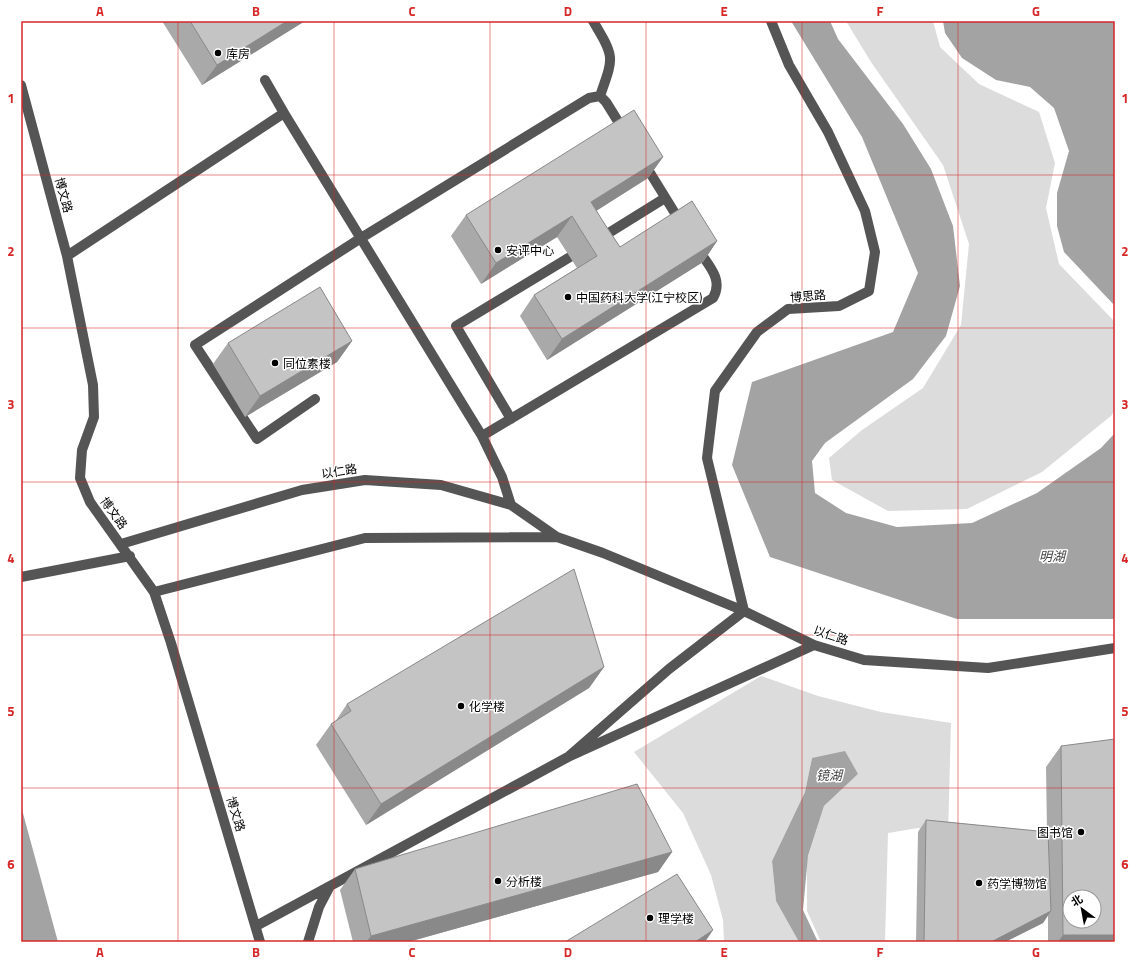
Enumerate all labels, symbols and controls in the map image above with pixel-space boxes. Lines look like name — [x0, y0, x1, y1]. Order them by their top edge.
text: A — [96, 1, 104, 21]
text: B — [252, 1, 260, 21]
text: C — [408, 1, 416, 21]
text: D — [564, 1, 572, 21]
text: E — [720, 1, 728, 21]
text: F — [877, 1, 884, 21]
text: G — [1032, 1, 1040, 21]
place label: 库房 — [226, 44, 250, 63]
marker: 库房 — [213, 48, 223, 58]
text: 1 — [7, 88, 15, 108]
text: 1 — [1121, 88, 1129, 108]
street label: 博文路 — [50, 175, 78, 215]
text: 2 — [7, 241, 15, 261]
place label: 安评中心 — [506, 241, 554, 260]
text: 2 — [1121, 241, 1129, 261]
marker: 安评中心 — [493, 245, 503, 255]
street label: 博思路 — [789, 285, 827, 307]
place label: 中国药科大学(江宁校区) — [576, 288, 702, 307]
marker: 中国药科大学(江宁校区) — [563, 292, 573, 302]
place label: 同位素楼 — [283, 354, 331, 373]
marker: 同位素楼 — [270, 358, 280, 368]
text: 3 — [7, 394, 15, 414]
text: 3 — [1121, 394, 1129, 414]
street label: 以仁路 — [320, 459, 358, 483]
street label: 博文路 — [96, 493, 132, 533]
water label: 明湖 — [1039, 546, 1067, 566]
text: 4 — [7, 548, 15, 568]
text: 4 — [1121, 548, 1129, 568]
street label: 以仁路 — [811, 620, 851, 650]
place label: 化学楼 — [469, 697, 505, 716]
text: 5 — [7, 701, 15, 721]
marker: 化学楼 — [456, 701, 466, 711]
text: 5 — [1121, 701, 1129, 721]
water label: 镜湖 — [816, 765, 844, 785]
street label: 博文路 — [222, 794, 250, 834]
place label: 图书馆 — [1037, 823, 1073, 842]
marker: 图书馆 — [1076, 827, 1086, 837]
text: 6 — [7, 854, 15, 874]
text: 6 — [1121, 854, 1129, 874]
place label: 分析楼 — [506, 872, 542, 891]
place label: 药学博物馆 — [987, 874, 1047, 893]
marker: 分析楼 — [493, 876, 503, 886]
marker: 药学博物馆 — [974, 878, 984, 888]
north arrow — [1062, 889, 1102, 929]
text: 北 — [1068, 891, 1086, 910]
place label: 理学楼 — [658, 909, 694, 928]
marker: 理学楼 — [645, 913, 655, 923]
text: A — [96, 942, 104, 962]
text: B — [252, 942, 260, 962]
text: C — [408, 942, 416, 962]
text: D — [564, 942, 572, 962]
text: E — [720, 942, 728, 962]
text: F — [877, 942, 884, 962]
text: G — [1032, 942, 1040, 962]

